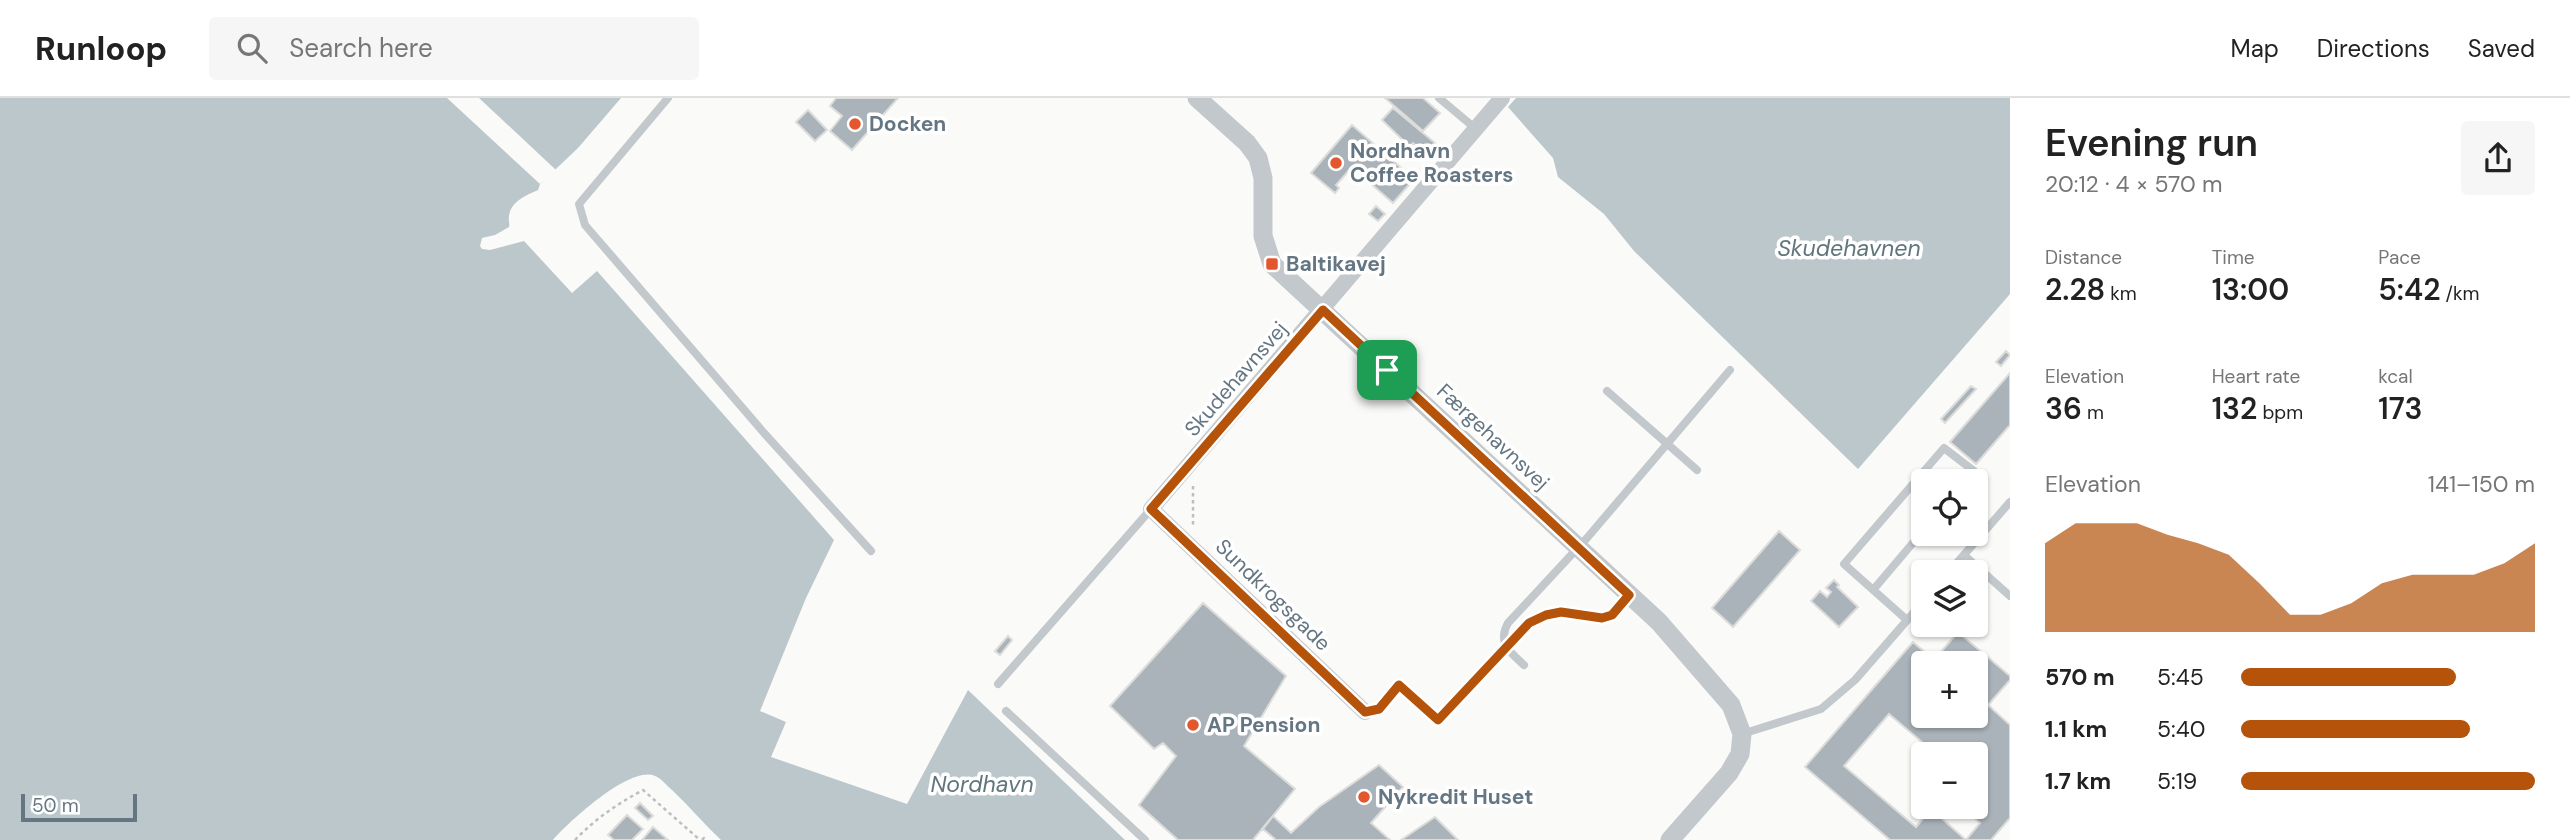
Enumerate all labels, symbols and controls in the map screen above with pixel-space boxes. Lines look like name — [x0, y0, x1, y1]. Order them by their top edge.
search box — [209, 17, 699, 80]
text: Runloop — [35, 27, 167, 70]
icon: search — [233, 29, 271, 67]
text: Search here — [289, 31, 433, 65]
text: Map — [2231, 33, 2279, 64]
text: Directions — [2317, 33, 2430, 64]
text: Saved — [2468, 33, 2535, 64]
place label: Docken — [869, 110, 946, 138]
marker: Docken — [847, 116, 863, 132]
text: Evening run — [2045, 118, 2258, 168]
button: share — [2461, 121, 2535, 195]
place label: Nordhavn Coffee Roasters — [1350, 137, 1514, 189]
marker: Nordhavn Coffee Roasters — [1328, 155, 1344, 171]
text: 20:12 · 4 × 570 m — [2045, 169, 2222, 199]
water label: Skudehavnen — [1777, 233, 1921, 263]
text: Distance — [2045, 245, 2122, 270]
text: Time — [2212, 245, 2255, 270]
text: Pace — [2378, 245, 2421, 270]
place label: Baltikavej — [1286, 250, 1386, 278]
marker: Baltikavej — [1264, 256, 1280, 272]
text: 2.28 — [2045, 270, 2105, 309]
text: 13:00 — [2212, 270, 2289, 309]
text: 5:42 — [2378, 270, 2441, 309]
text: km — [2105, 281, 2137, 306]
text: /km — [2441, 281, 2480, 306]
street label: Skudehavnsvej — [1178, 316, 1294, 442]
pin — [1357, 340, 1417, 400]
icon: arrive — [1368, 351, 1406, 389]
text: Elevation — [2045, 364, 2124, 389]
text: Heart rate — [2212, 364, 2300, 389]
text: kcal — [2378, 364, 2413, 389]
street label: Færgehavnsvej — [1431, 378, 1555, 496]
text: 36 — [2045, 389, 2082, 428]
text: 132 — [2212, 389, 2257, 428]
text: 173 — [2378, 389, 2422, 428]
text: m — [2082, 400, 2104, 425]
text: bpm — [2257, 400, 2303, 425]
map controls — [1911, 469, 1988, 819]
button: locate — [1911, 469, 1988, 546]
text: Elevation — [2045, 469, 2141, 499]
text: 141–150 m — [2428, 469, 2535, 499]
street label: Sundkrogsgade — [1209, 533, 1337, 657]
button: layers — [1911, 560, 1988, 637]
button: + — [1911, 651, 1988, 728]
text: 570 m — [2045, 662, 2115, 692]
text: 5:45 — [2157, 662, 2204, 692]
place label: AP Pension — [1207, 711, 1320, 739]
text: 1.1 km — [2045, 714, 2107, 744]
text: 5:40 — [2157, 714, 2205, 744]
marker: AP Pension — [1185, 717, 1201, 733]
button: − — [1911, 742, 1988, 819]
text: 1.7 km — [2045, 766, 2111, 796]
text: 5:19 — [2157, 766, 2197, 796]
water label: Nordhavn — [930, 769, 1034, 799]
place label: Nykredit Huset — [1378, 783, 1533, 811]
marker: Nykredit Huset — [1356, 789, 1372, 805]
scale bar — [21, 791, 136, 823]
text: 50 m — [32, 793, 79, 818]

